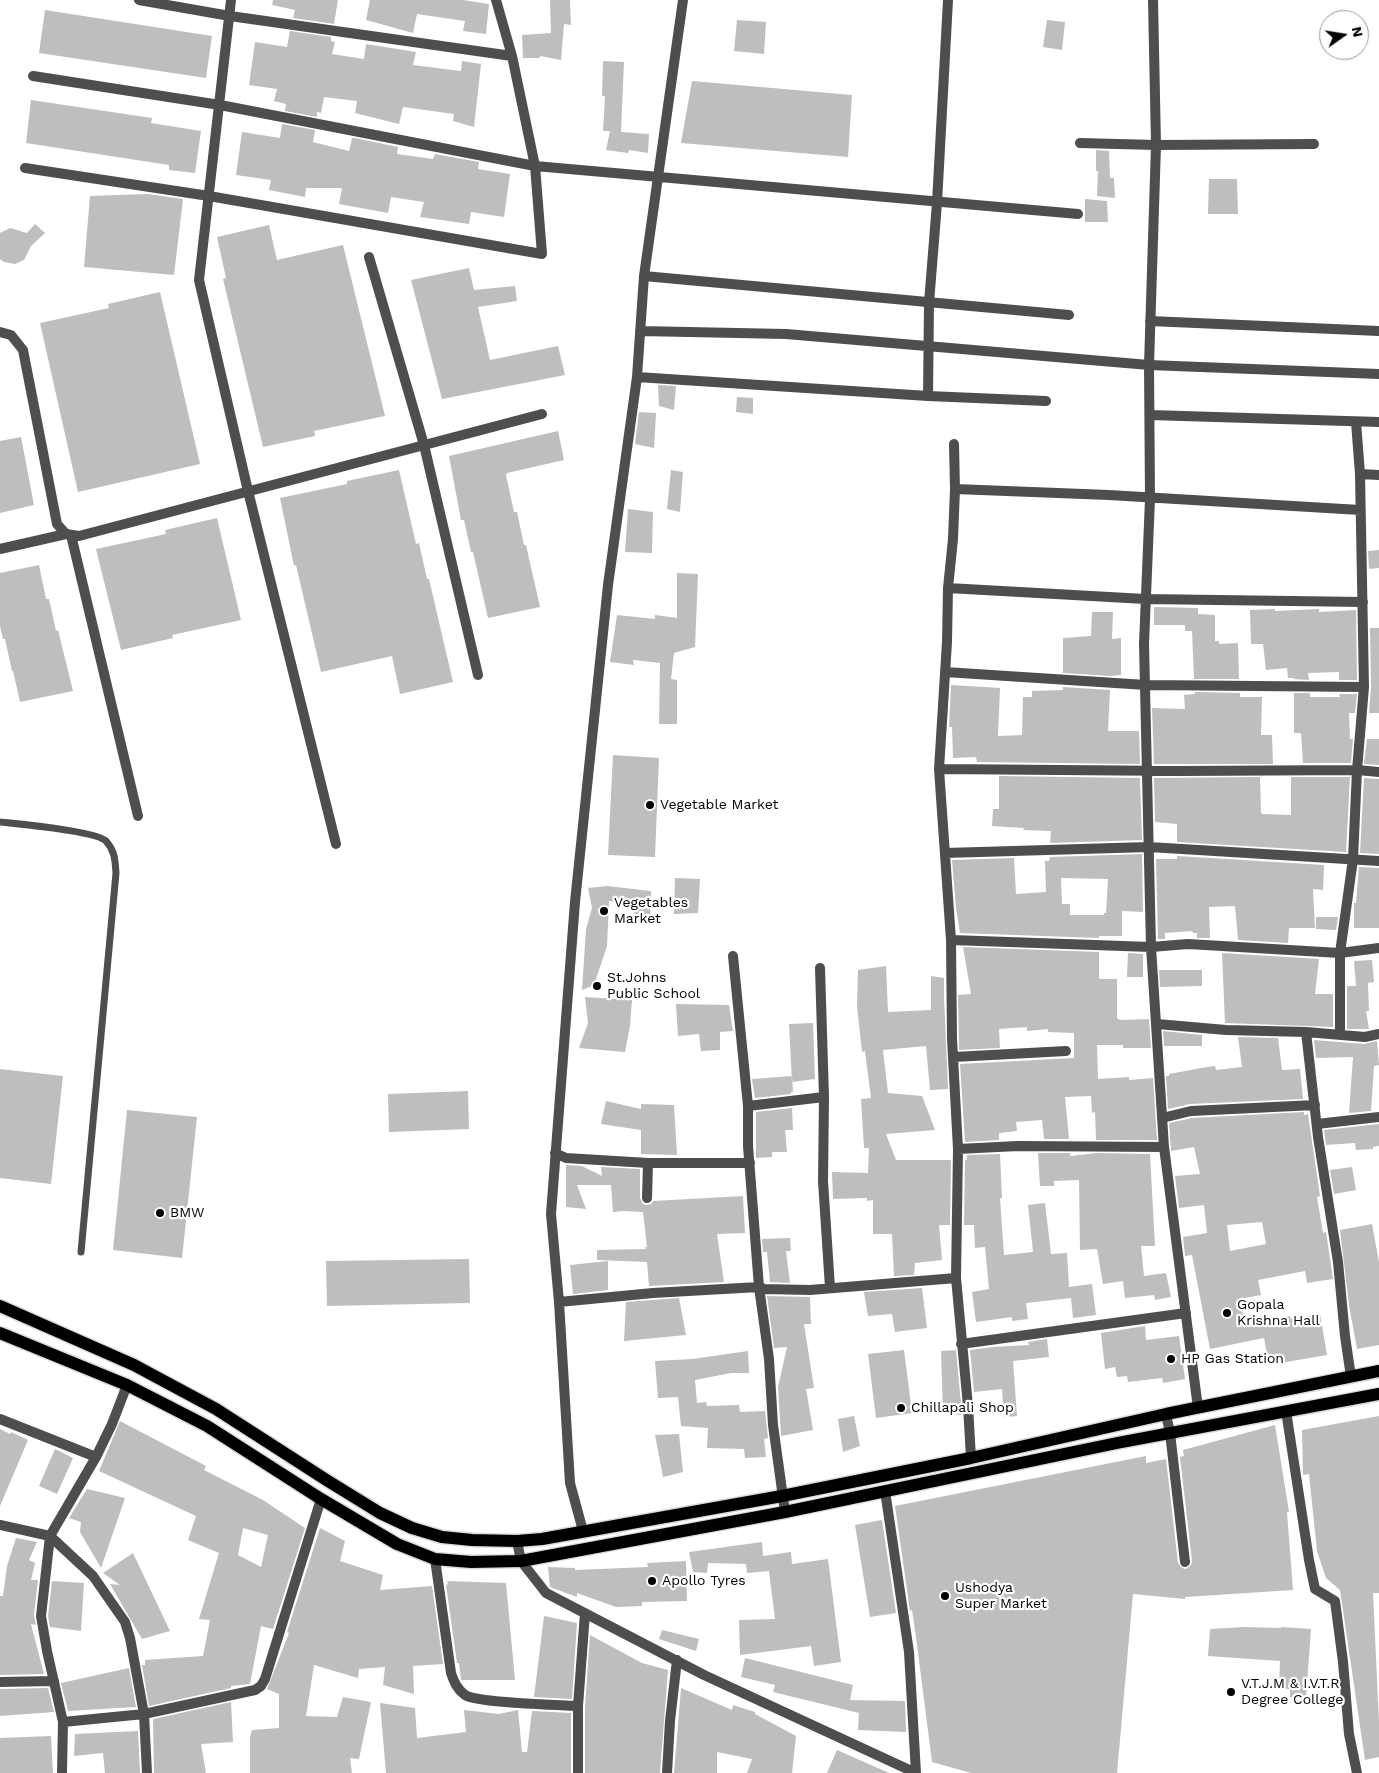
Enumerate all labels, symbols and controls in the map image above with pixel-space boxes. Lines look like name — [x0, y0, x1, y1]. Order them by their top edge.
north arrow — [1319, 10, 1369, 60]
text: N — [1349, 25, 1367, 39]
place label: Vegetable Market — [660, 797, 778, 813]
marker: Vegetable Market — [644, 799, 656, 811]
place label: Vegetables Market — [614, 895, 688, 928]
marker: Vegetables Market — [598, 905, 610, 917]
place label: St.Johns Public School — [607, 970, 700, 1002]
marker: St.Johns Public School — [591, 980, 603, 992]
place label: BMW — [170, 1205, 205, 1221]
marker: BMW — [154, 1207, 166, 1219]
place label: Gopala Krishna Hall — [1237, 1297, 1320, 1330]
marker: Gopala Krishna Hall — [1221, 1307, 1233, 1319]
place label: HP Gas Station — [1181, 1351, 1284, 1367]
marker: HP Gas Station — [1165, 1353, 1177, 1365]
place label: Chillapali Shop — [911, 1400, 1014, 1416]
marker: Chillapali Shop — [895, 1402, 907, 1414]
place label: Apollo Tyres — [662, 1573, 746, 1589]
marker: Apollo Tyres — [646, 1575, 658, 1587]
place label: Ushodya Super Market — [955, 1580, 1047, 1612]
marker: Ushodya Super Market — [939, 1590, 951, 1602]
place label: V.T.J.M & I.V.T.R Degree College — [1241, 1676, 1343, 1708]
marker: V.T.J.M & I.V.T.R Degree College — [1225, 1686, 1237, 1698]

